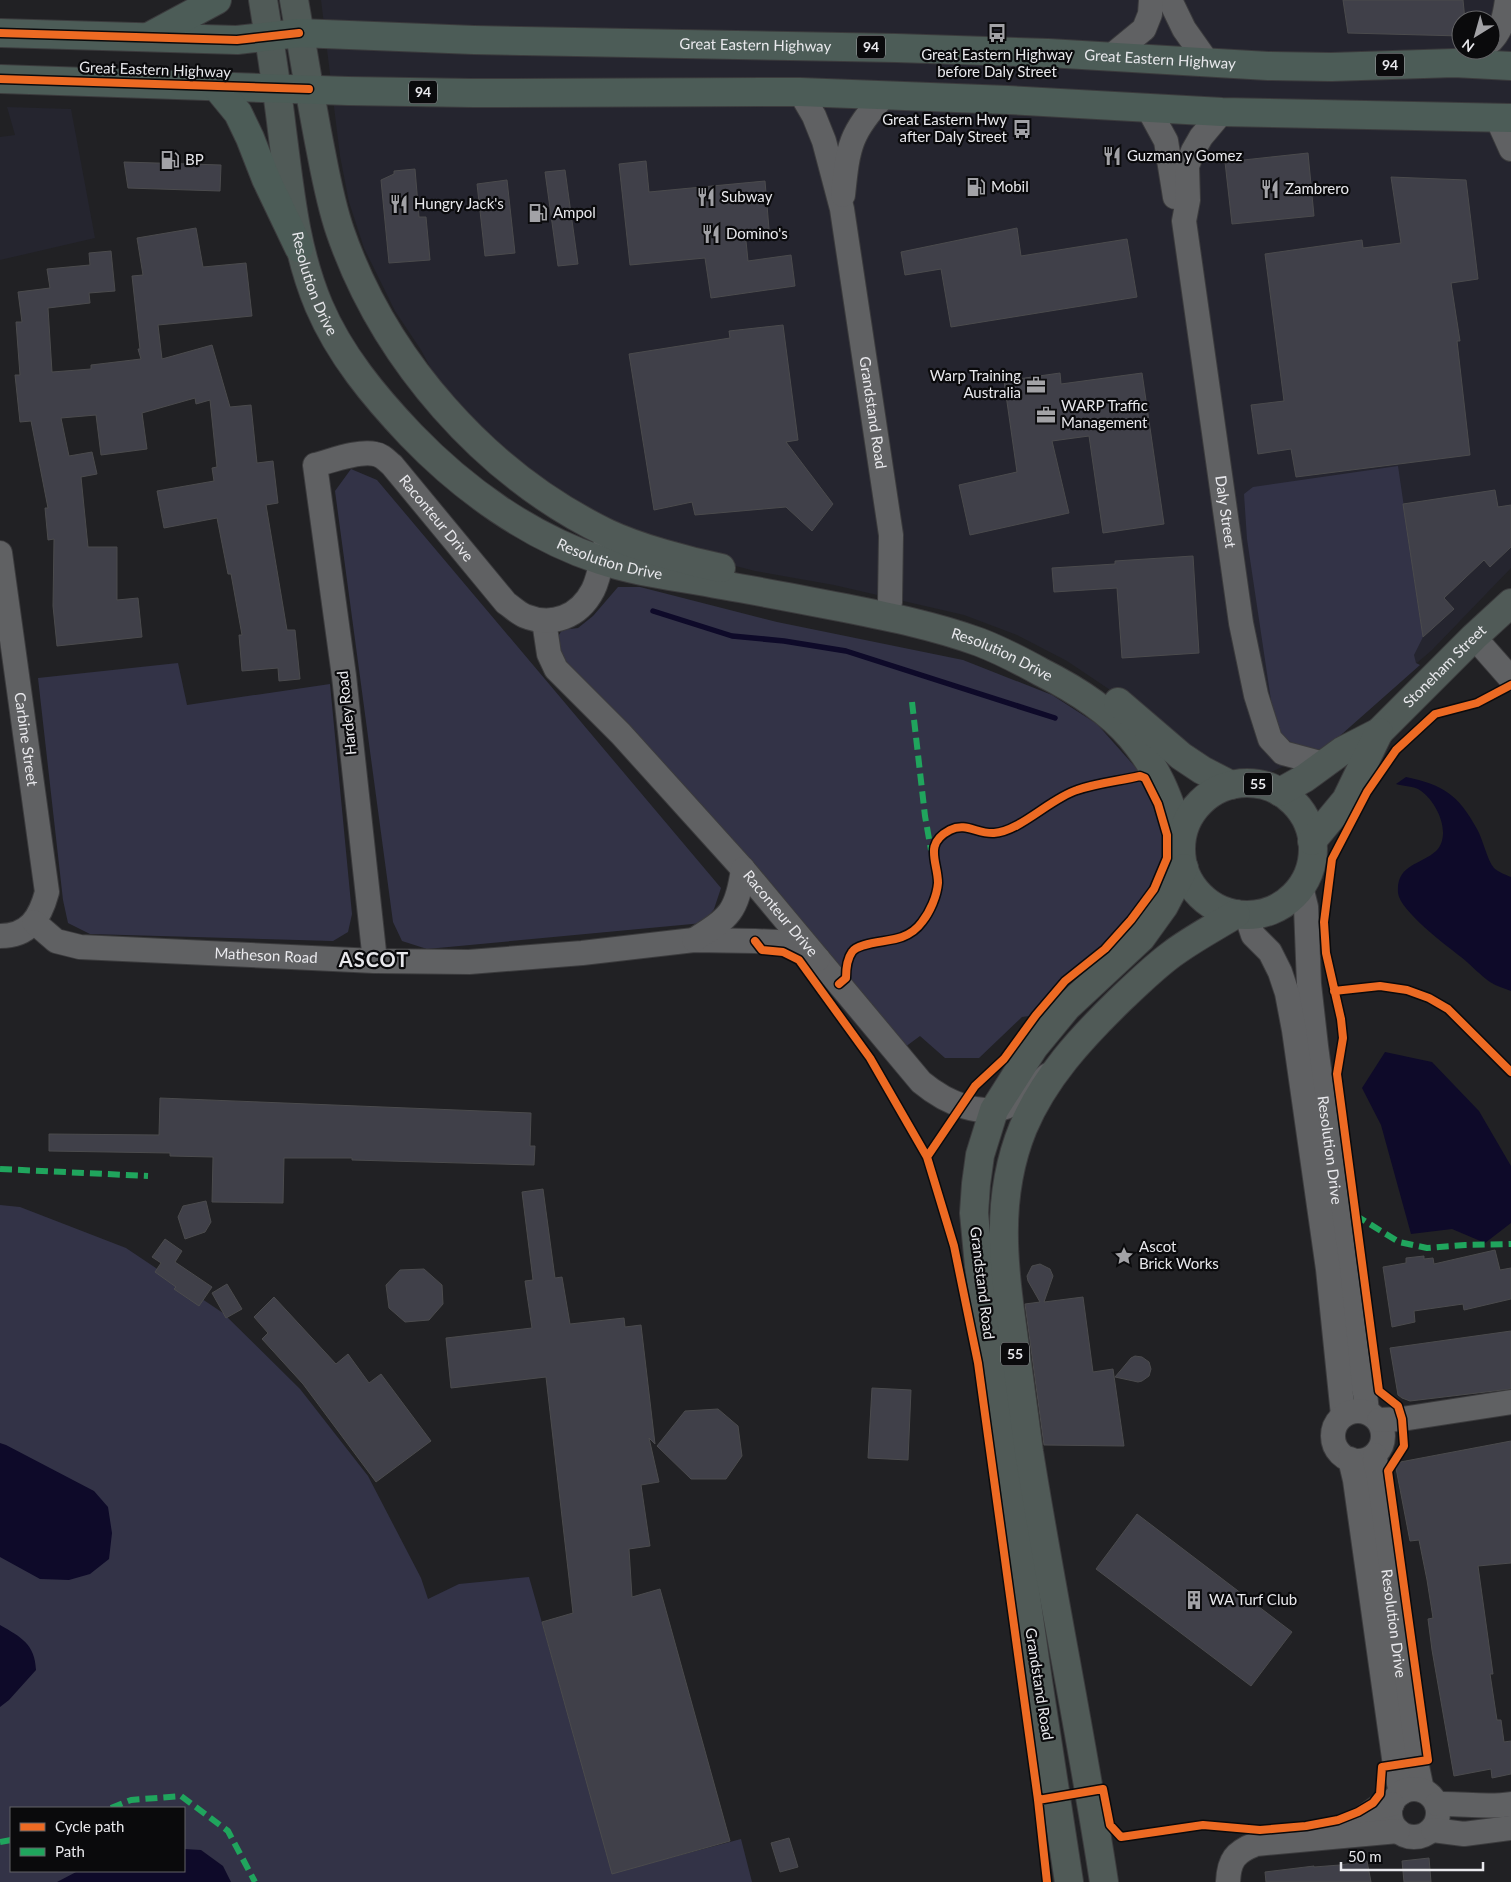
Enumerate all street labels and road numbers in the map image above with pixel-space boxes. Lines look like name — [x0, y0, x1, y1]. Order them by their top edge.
street label: Great Eastern Highway — [679, 34, 832, 55]
road number: 94 — [857, 36, 885, 58]
street label: Great Eastern Highway — [1084, 45, 1237, 72]
road number: 94 — [1376, 54, 1404, 76]
street label: Great Eastern Highway — [79, 57, 231, 81]
road number: 94 — [409, 80, 437, 104]
street label: Resolution Drive — [289, 230, 342, 339]
street label: Grandstand Road — [856, 355, 891, 470]
street label: Raconteur Drive — [396, 471, 478, 565]
street label: Daly Street — [1212, 474, 1240, 550]
street label: Resolution Drive — [554, 534, 664, 583]
street label: Stoneham Street — [1399, 620, 1490, 711]
street label: Resolution Drive — [949, 623, 1056, 684]
street label: Hardey Road — [333, 670, 359, 756]
street label: Carbine Street — [11, 691, 42, 788]
road number: 55 — [1244, 772, 1272, 796]
street label: Raconteur Drive — [740, 866, 822, 960]
street label: Matheson Road — [214, 943, 318, 966]
street label: Resolution Drive — [1315, 1094, 1347, 1205]
street label: Grandstand Road — [967, 1225, 999, 1340]
road number: 55 — [1001, 1342, 1029, 1366]
street label: Resolution Drive — [1378, 1568, 1411, 1679]
street label: Grandstand Road — [1022, 1626, 1058, 1741]

